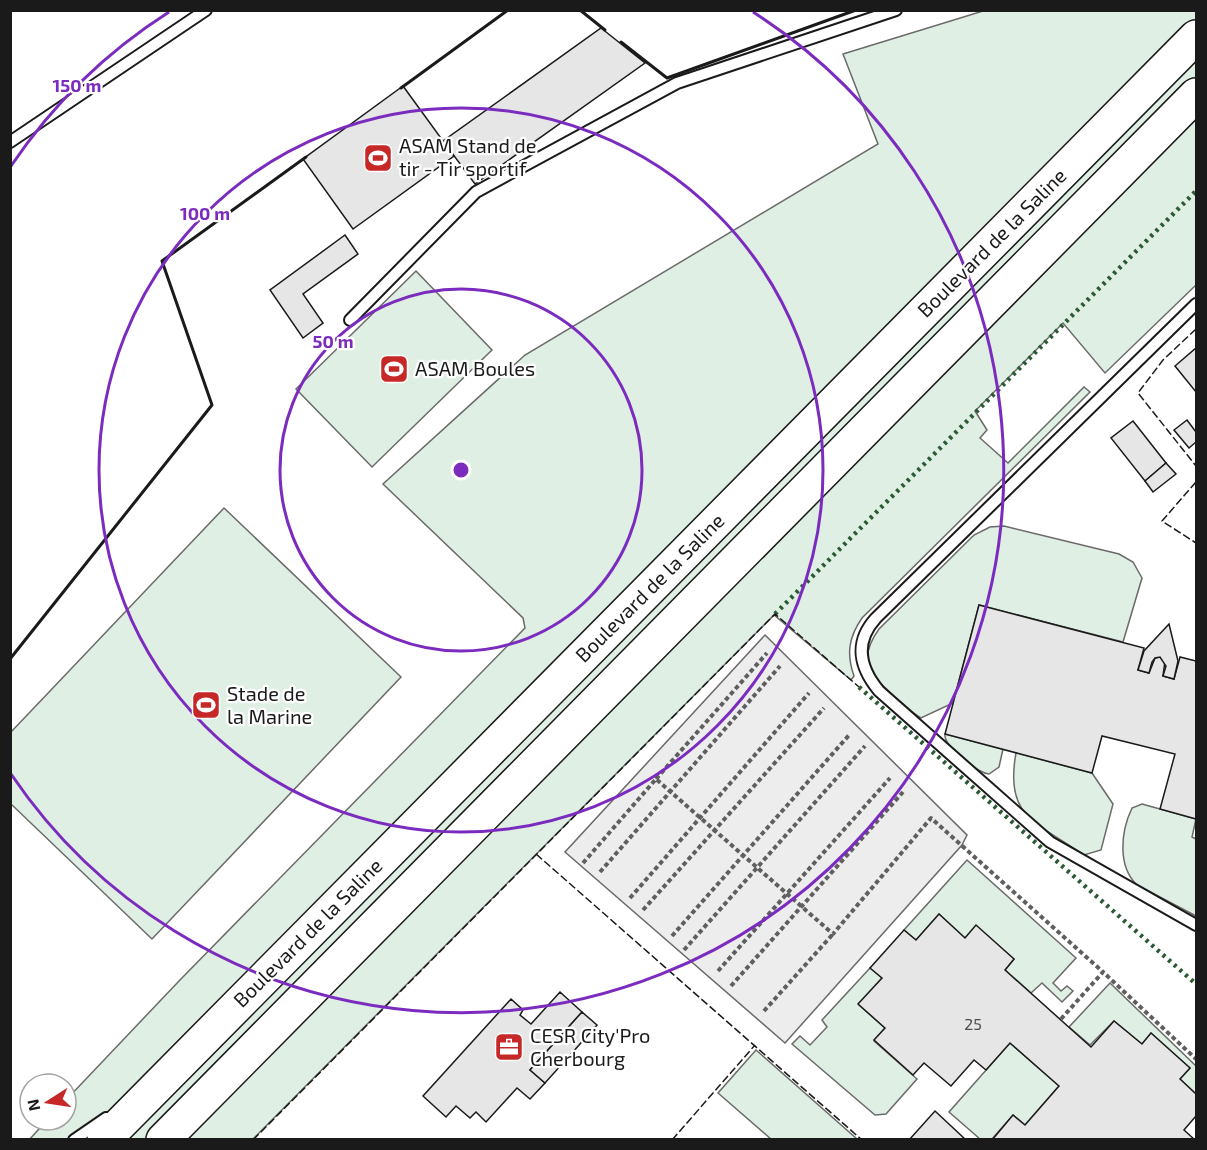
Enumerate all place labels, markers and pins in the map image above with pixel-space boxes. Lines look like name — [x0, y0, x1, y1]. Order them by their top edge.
place label: ASAM Stand de tir - Tir sportif — [399, 133, 537, 180]
sports icon: ASAM Stand de tir - Tir sportif — [362, 142, 394, 174]
sports icon: ASAM Boules — [378, 353, 410, 385]
place label: ASAM Boules — [415, 356, 535, 380]
centre of rings — [451, 460, 471, 480]
place label: Stade de la Marine — [227, 681, 312, 728]
sports icon: Stade de la Marine — [190, 689, 222, 721]
place label: CESR City'Pro Cherbourg — [530, 1023, 650, 1070]
office icon: CESR City'Pro Cherbourg — [493, 1031, 525, 1063]

